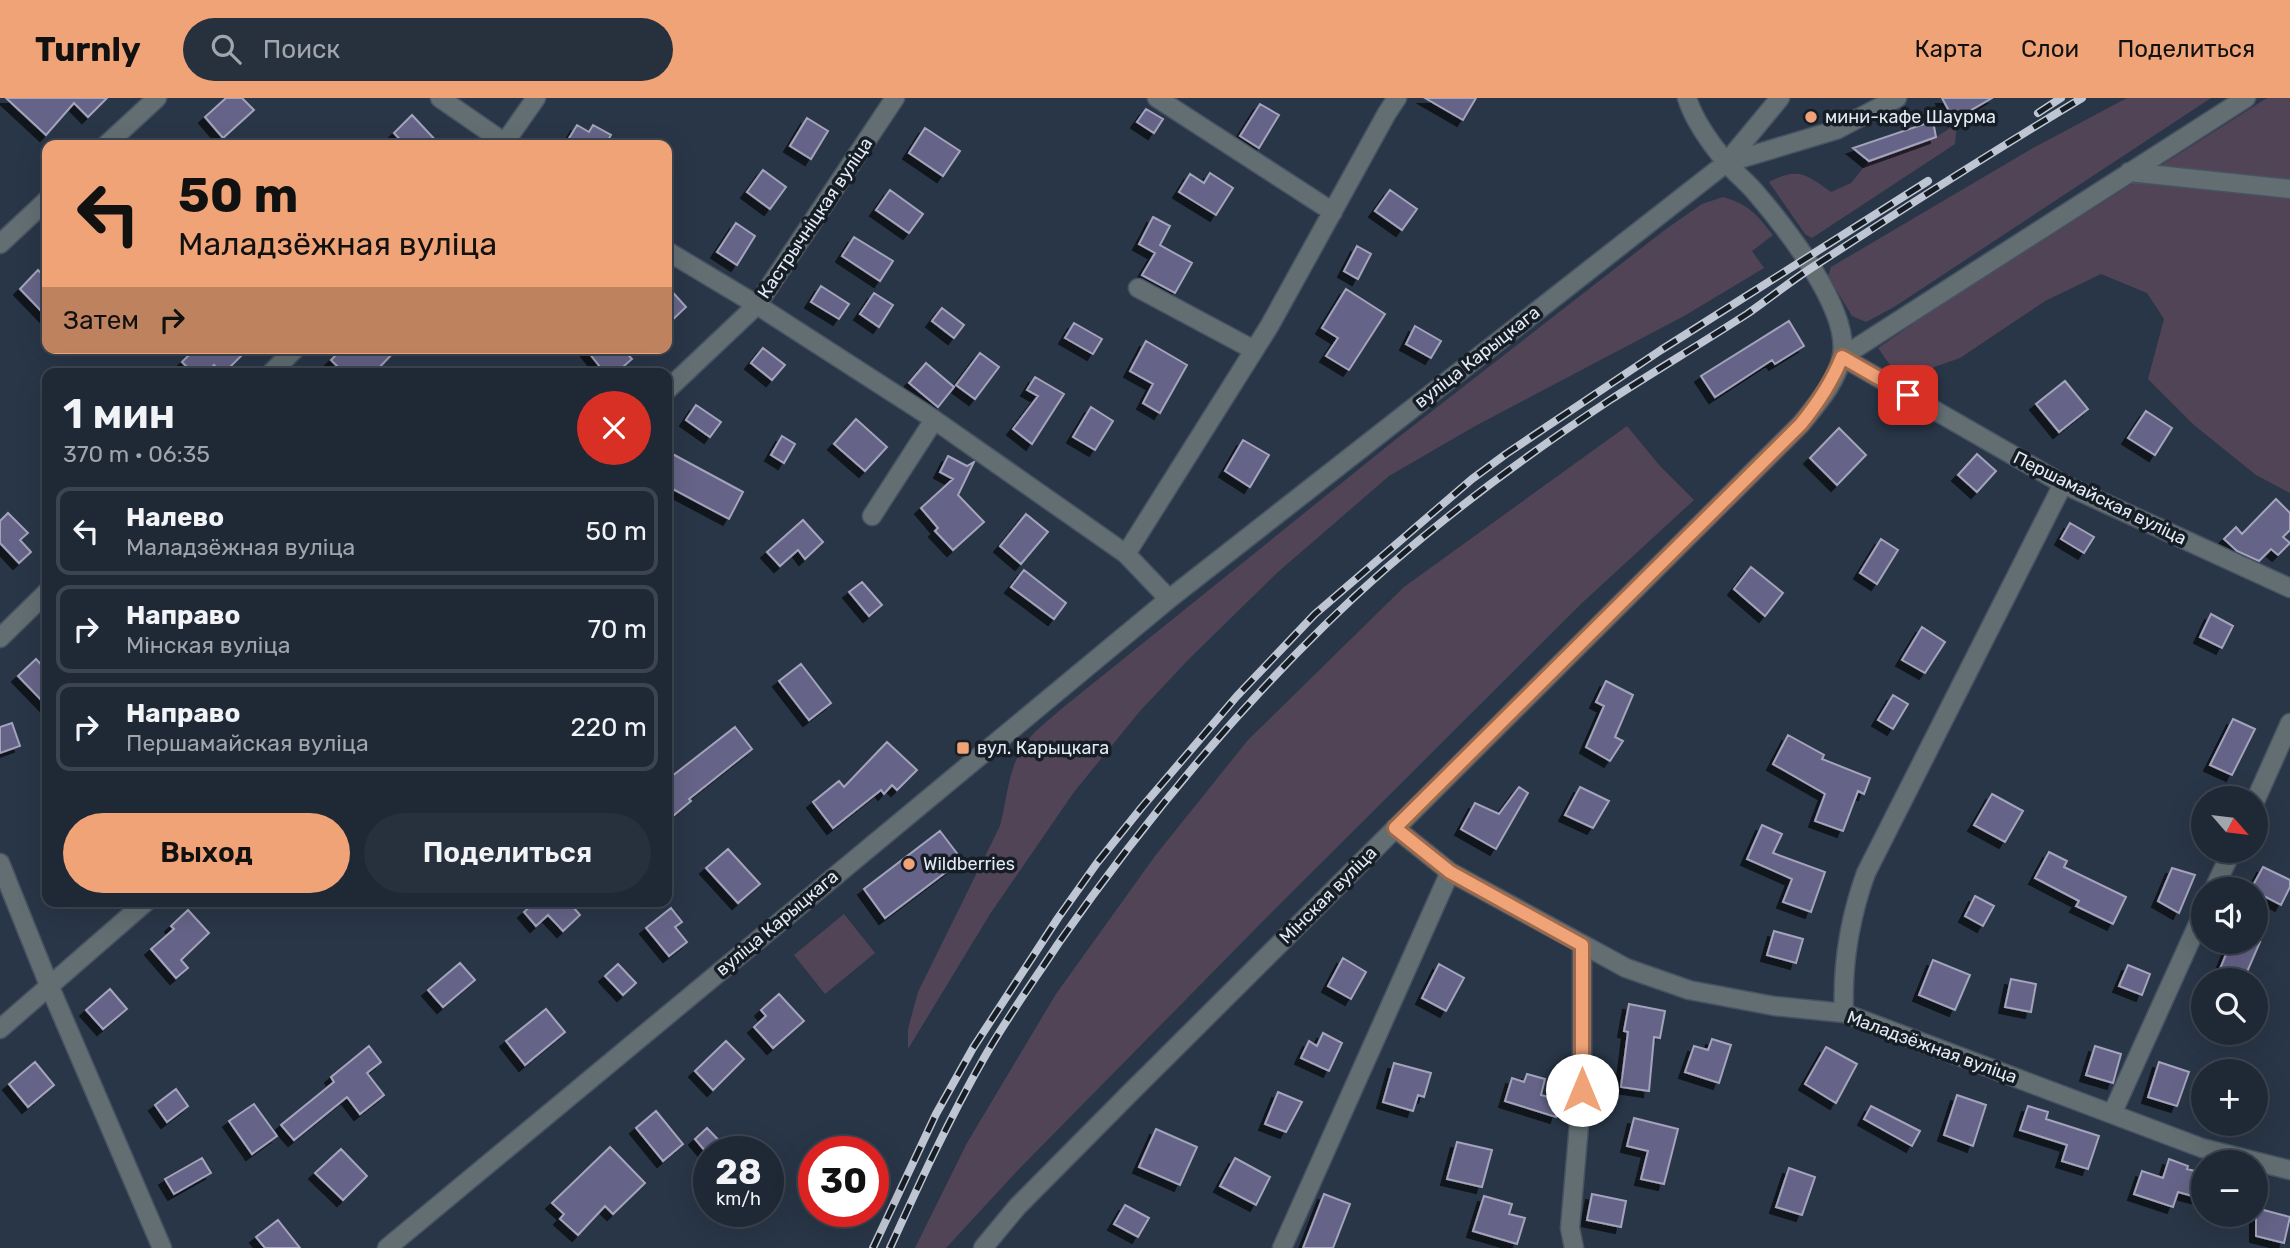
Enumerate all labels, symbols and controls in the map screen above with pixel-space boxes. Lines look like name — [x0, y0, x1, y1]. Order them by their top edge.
search box — [183, 18, 673, 81]
text: Turnly — [35, 30, 141, 69]
icon: search — [207, 30, 245, 68]
text: Поиск — [263, 34, 340, 65]
text: Карта — [1914, 35, 1983, 63]
text: Слои — [2021, 35, 2079, 63]
text: Поделиться — [2117, 35, 2255, 63]
place label: мини-кафе Шаурма — [1825, 106, 1996, 128]
marker: мини-кафе Шаурма — [1803, 109, 1819, 125]
street label: Кастрычніцкая вуліца — [753, 133, 877, 303]
text: 50 m — [178, 166, 298, 224]
icon: left — [63, 168, 154, 259]
text: Маладзёжная вуліца — [178, 225, 497, 263]
icon: right — [153, 301, 191, 339]
street label: вуліца Карыцкага — [1410, 301, 1544, 413]
text: Затем — [63, 305, 139, 336]
pin — [1878, 365, 1938, 425]
icon: arrive — [1889, 376, 1927, 414]
text: 1 мин — [63, 389, 175, 439]
button: close — [577, 391, 651, 465]
text: 370 m · 06:35 — [63, 440, 210, 468]
street label: Першамайская вуліца — [2010, 446, 2190, 550]
text: Налево — [126, 502, 224, 533]
icon: left — [67, 512, 105, 550]
text: 50 m — [586, 516, 647, 547]
text: Маладзёжная вуліца — [126, 533, 355, 561]
text: Направо — [126, 600, 240, 631]
icon: right — [67, 610, 105, 648]
text: 70 m — [588, 614, 647, 645]
text: Мінская вуліца — [126, 631, 290, 659]
text: Направо — [126, 698, 240, 729]
icon: right — [67, 708, 105, 746]
text: 220 m — [570, 712, 647, 743]
text: Першамайская вуліца — [126, 729, 369, 757]
place label: вул. Карыцкага — [977, 737, 1109, 759]
marker: вул. Карыцкага — [955, 740, 971, 756]
north arrow — [2191, 786, 2268, 863]
map controls — [2191, 786, 2268, 1227]
button: Выход — [63, 813, 350, 893]
button: Поделиться — [364, 813, 651, 893]
street label: Мінская вуліца — [1275, 842, 1381, 948]
place label: Wildberries — [923, 853, 1015, 875]
marker: Wildberries — [901, 856, 917, 872]
street label: вуліца Карыцкага — [711, 865, 843, 981]
button: sound — [2191, 877, 2268, 954]
button: search — [2191, 968, 2268, 1045]
street label: Маладзёжная вуліца — [1844, 1006, 2020, 1088]
position arrow — [1545, 1053, 1619, 1127]
button: + — [2191, 1059, 2268, 1136]
speed limit sign: 30 — [798, 1136, 889, 1227]
button: − — [2191, 1150, 2268, 1227]
text: 28 — [715, 1151, 762, 1193]
text: km/h — [716, 1188, 761, 1210]

